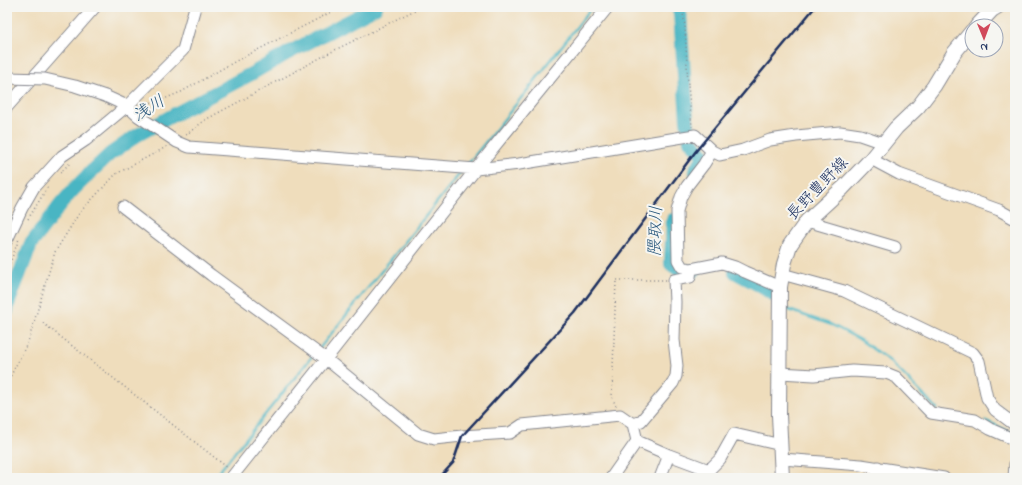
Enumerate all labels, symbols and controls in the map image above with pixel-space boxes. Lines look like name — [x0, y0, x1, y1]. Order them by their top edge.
north arrow — [964, 18, 1004, 58]
text: N — [980, 39, 988, 55]
water label: 浅川 — [128, 89, 170, 129]
street label: 長野豊野線 — [782, 152, 854, 226]
water label: 隈取川 — [643, 205, 669, 257]

